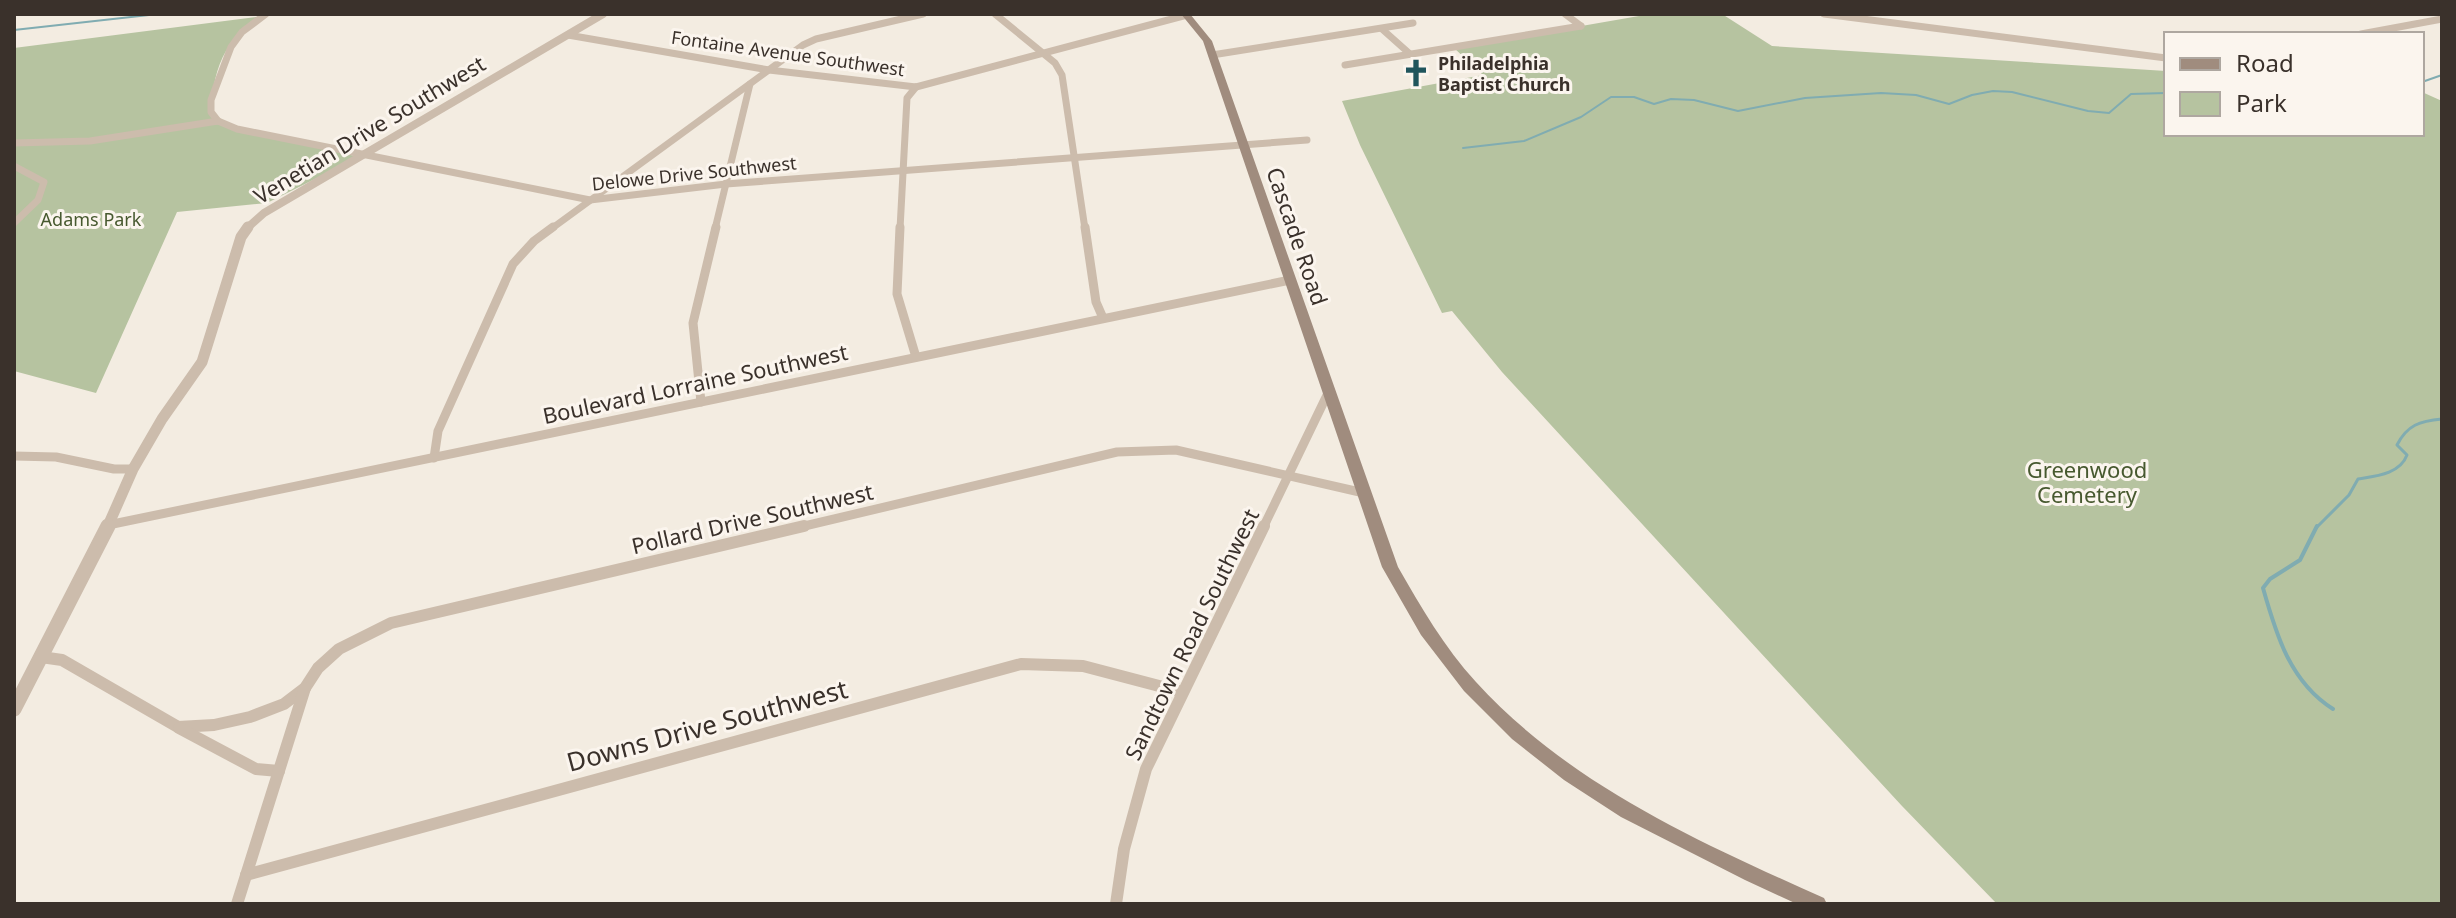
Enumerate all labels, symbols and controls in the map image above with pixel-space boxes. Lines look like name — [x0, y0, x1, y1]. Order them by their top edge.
street label: Fontaine Avenue Southwest — [670, 25, 907, 81]
legend — [2164, 32, 2424, 136]
text: Road — [2236, 46, 2294, 79]
street label: Venetian Drive Southwest — [248, 48, 490, 210]
place label: Philadelphia Baptist Church — [1438, 51, 1570, 96]
church icon: Philadelphia Baptist Church — [1401, 58, 1431, 88]
text: Park — [2236, 86, 2287, 119]
street label: Delowe Drive Southwest — [591, 150, 798, 196]
street label: Cascade Road — [1260, 163, 1336, 309]
park label: Adams Park — [41, 207, 142, 231]
street label: Boulevard Lorraine Southwest — [540, 336, 850, 430]
park label: Greenwood Cemetery — [2027, 454, 2147, 509]
street label: Pollard Drive Southwest — [628, 476, 876, 560]
street label: Sandtown Road Southwest — [1117, 503, 1265, 765]
street label: Downs Drive Southwest — [563, 670, 851, 780]

